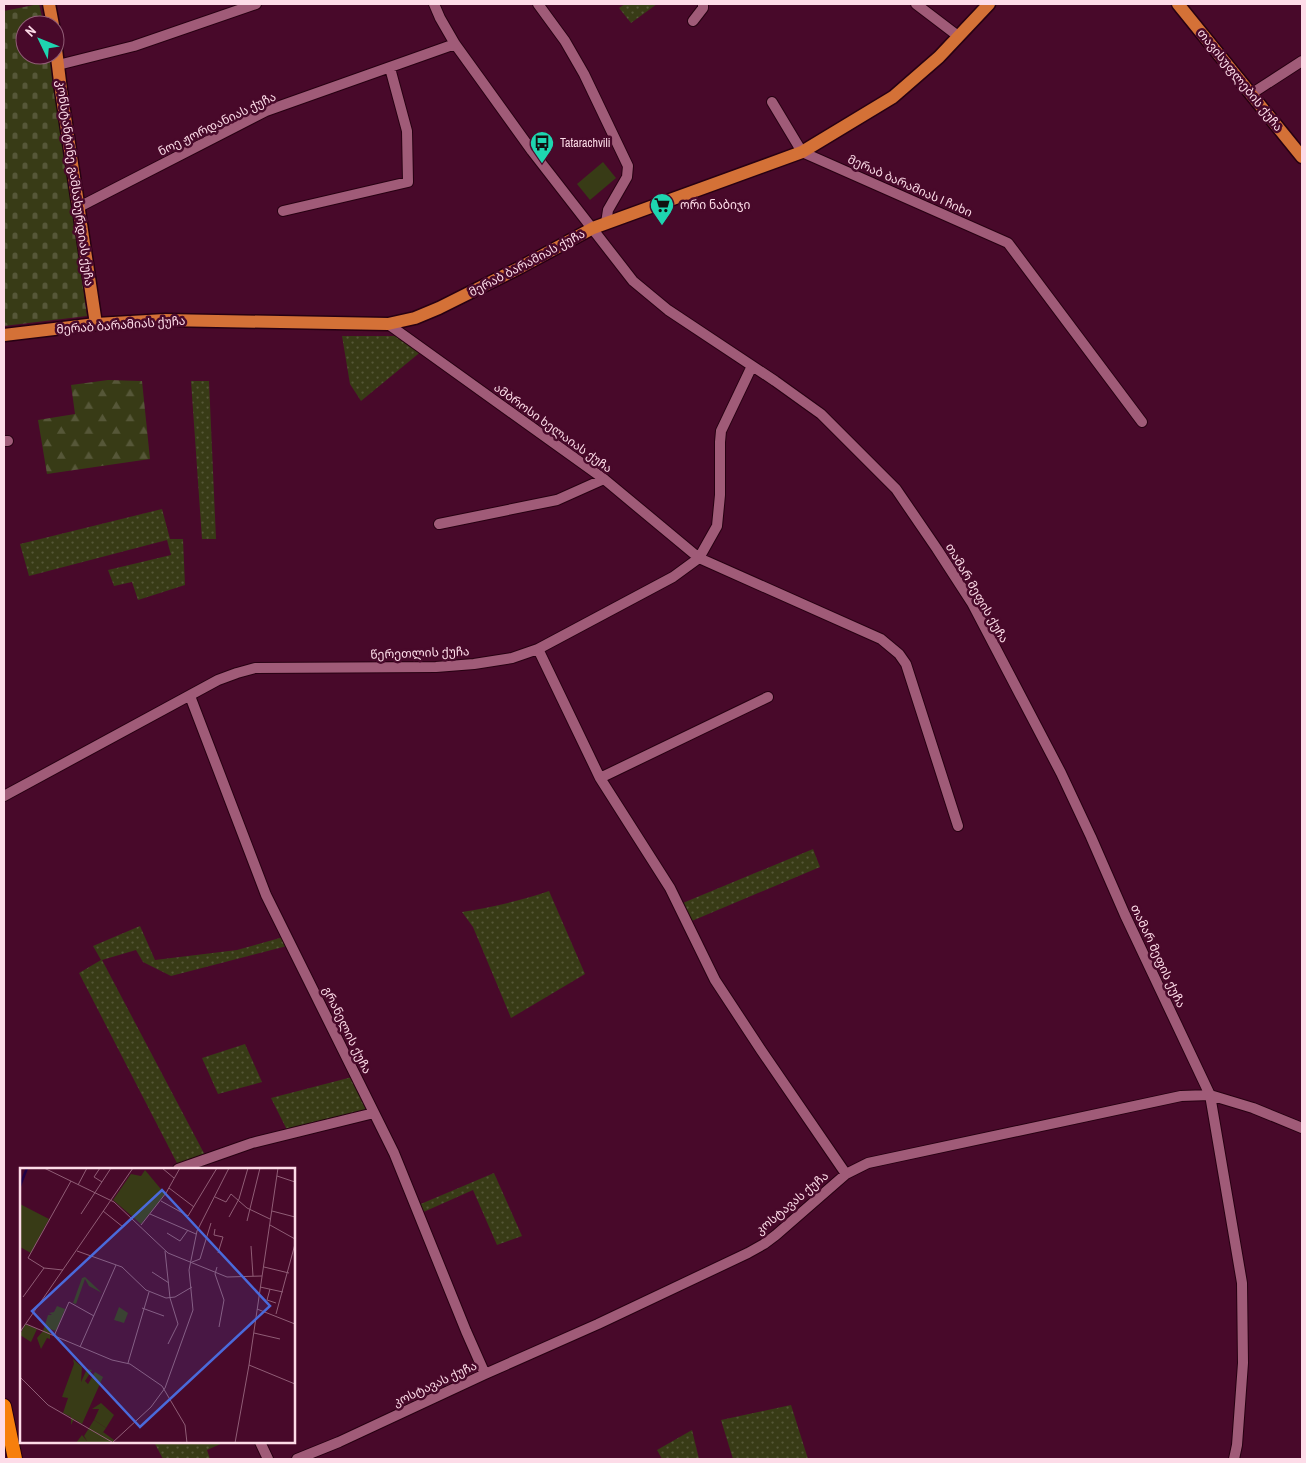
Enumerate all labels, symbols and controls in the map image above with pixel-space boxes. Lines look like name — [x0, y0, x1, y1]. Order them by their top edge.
north arrow — [15, 15, 65, 65]
text: N — [21, 22, 40, 40]
street label: თავისუფლების ქუჩა — [1194, 25, 1286, 135]
street label: კონსტანტინე გამსახურდიას ქუჩა — [53, 79, 97, 287]
street label: ნოე ჟორდანიას ქუჩა — [155, 88, 279, 160]
bus stop icon: Tatarachvili — [529, 130, 555, 164]
place label: Tatarachvili — [560, 135, 611, 151]
street label: მერაბ ბარამიას I ჩიხი — [845, 151, 975, 221]
supermarket icon: ორი ნაბიჯი — [649, 192, 675, 226]
place label: ორი ნაბიჯი — [680, 197, 751, 213]
street label: მერაბ ბარამიას ქუჩა — [466, 226, 588, 300]
street label: მერაბ ბარამიას ქუჩა — [56, 313, 186, 337]
street label: ამბროსი ხელაიას ქუჩა — [491, 380, 615, 476]
street label: თამარ მეფის ქუჩა — [942, 540, 1012, 646]
street label: წერეთლის ქუჩა — [370, 643, 470, 663]
street label: თამარ მეფის ქუჩა — [1127, 902, 1189, 1010]
street label: გრანელის ქუჩა — [319, 984, 375, 1076]
inset map — [20, 1168, 295, 1443]
street label: კოსტავას ქუჩა — [752, 1168, 832, 1238]
street label: კოსტავას ქუჩა — [391, 1358, 479, 1410]

